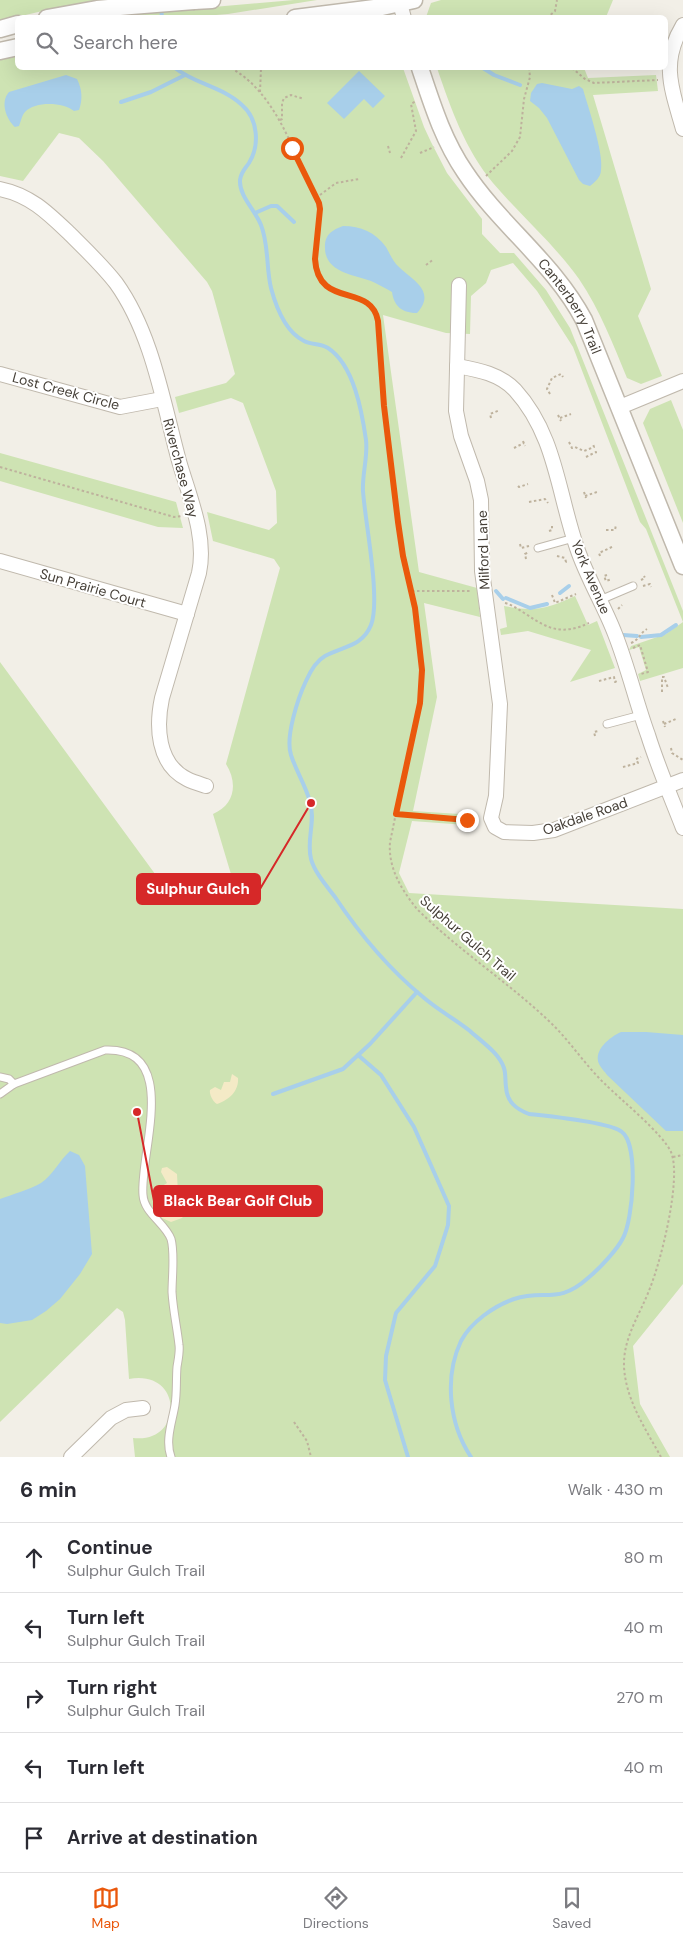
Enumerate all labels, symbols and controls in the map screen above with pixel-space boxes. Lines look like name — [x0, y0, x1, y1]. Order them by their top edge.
search box — [15, 15, 668, 70]
icon: search — [33, 29, 61, 57]
text: Search here — [73, 30, 178, 55]
route start — [281, 137, 304, 160]
street label: Canterberry Trail — [534, 255, 606, 356]
street label: Lost Creek Circle — [10, 368, 122, 414]
street label: Riverchase Way — [159, 416, 203, 520]
street label: Milford Lane — [473, 510, 493, 590]
street label: York Avenue — [567, 537, 615, 617]
street label: Sun Prairie Court — [38, 564, 148, 612]
street label: Oakdale Road — [540, 793, 630, 839]
route end — [456, 809, 479, 832]
callout: Sulphur Gulch — [137, 874, 260, 904]
text: Sulphur Gulch — [146, 879, 250, 899]
street label: Sulphur Gulch Trail — [416, 892, 520, 984]
callout: Black Bear Golf Club — [154, 1186, 322, 1216]
text: Black Bear Golf Club — [164, 1191, 313, 1211]
text: 6 min — [20, 1476, 77, 1504]
text: Walk · 430 m — [568, 1479, 663, 1500]
text: Continue — [67, 1535, 153, 1560]
icon: ahead — [20, 1544, 48, 1572]
text: 80 m — [624, 1547, 663, 1568]
text: Sulphur Gulch Trail — [67, 1560, 205, 1581]
text: Turn left — [67, 1605, 145, 1630]
icon: left — [20, 1614, 48, 1642]
text: 40 m — [624, 1617, 663, 1638]
text: Sulphur Gulch Trail — [67, 1630, 205, 1651]
text: Turn right — [67, 1675, 157, 1700]
icon: right — [20, 1684, 48, 1712]
text: 270 m — [616, 1687, 663, 1708]
text: Sulphur Gulch Trail — [67, 1700, 205, 1721]
icon: left — [20, 1754, 48, 1782]
text: Turn left — [67, 1755, 145, 1780]
text: 40 m — [624, 1757, 663, 1778]
icon: arrive — [20, 1824, 48, 1852]
text: Arrive at destination — [67, 1825, 258, 1850]
tab: Map — [92, 1884, 120, 1932]
tab: Directions — [303, 1884, 369, 1932]
tab: Saved — [552, 1884, 591, 1932]

